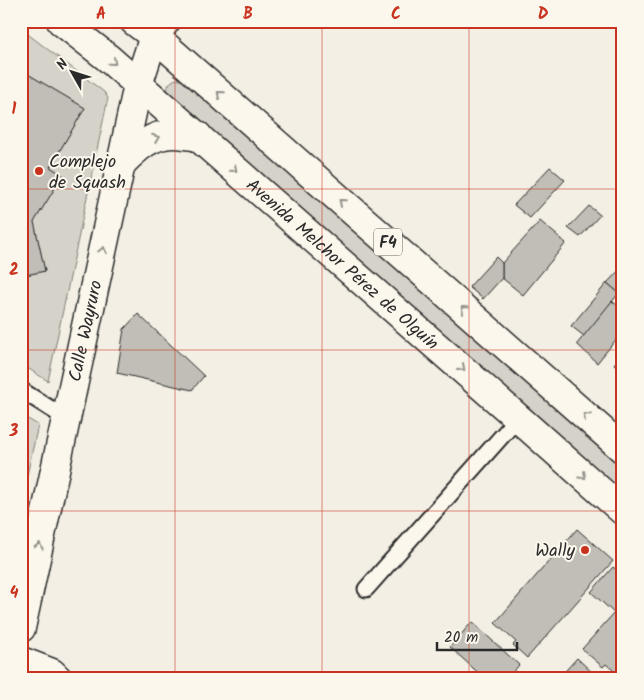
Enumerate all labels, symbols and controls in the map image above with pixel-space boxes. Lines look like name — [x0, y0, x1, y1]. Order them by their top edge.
text: A — [96, 2, 106, 27]
text: B — [243, 2, 253, 27]
text: C — [391, 2, 401, 27]
text: D — [538, 2, 549, 27]
north arrow — [48, 48, 98, 98]
text: N — [51, 54, 74, 75]
one-way arrow — [107, 56, 116, 65]
one-way arrow — [217, 91, 226, 100]
text: 1 — [12, 97, 17, 122]
one-way arrow — [151, 134, 160, 144]
place label: Complejo de Squash — [49, 148, 126, 198]
one-way arrow — [229, 163, 238, 172]
marker: Complejo de Squash — [33, 165, 45, 177]
street label: Avenida Melchor Pérez de Olguín — [239, 172, 445, 358]
one-way arrow — [339, 198, 348, 207]
road number: F4 — [374, 228, 402, 256]
one-way arrow — [97, 246, 108, 255]
text: 2 — [9, 258, 19, 283]
street label: Calle Wayruro — [61, 278, 112, 385]
one-way arrow — [461, 306, 470, 315]
one-way arrow — [456, 362, 465, 371]
one-way arrow — [583, 413, 592, 422]
text: 3 — [9, 419, 19, 444]
one-way arrow — [578, 470, 587, 479]
place label: Wally — [535, 537, 576, 566]
one-way arrow — [33, 542, 44, 551]
marker: Wally — [579, 544, 591, 556]
text: 4 — [10, 581, 19, 606]
scale bar — [437, 620, 516, 652]
text: 20 m — [444, 626, 478, 650]

